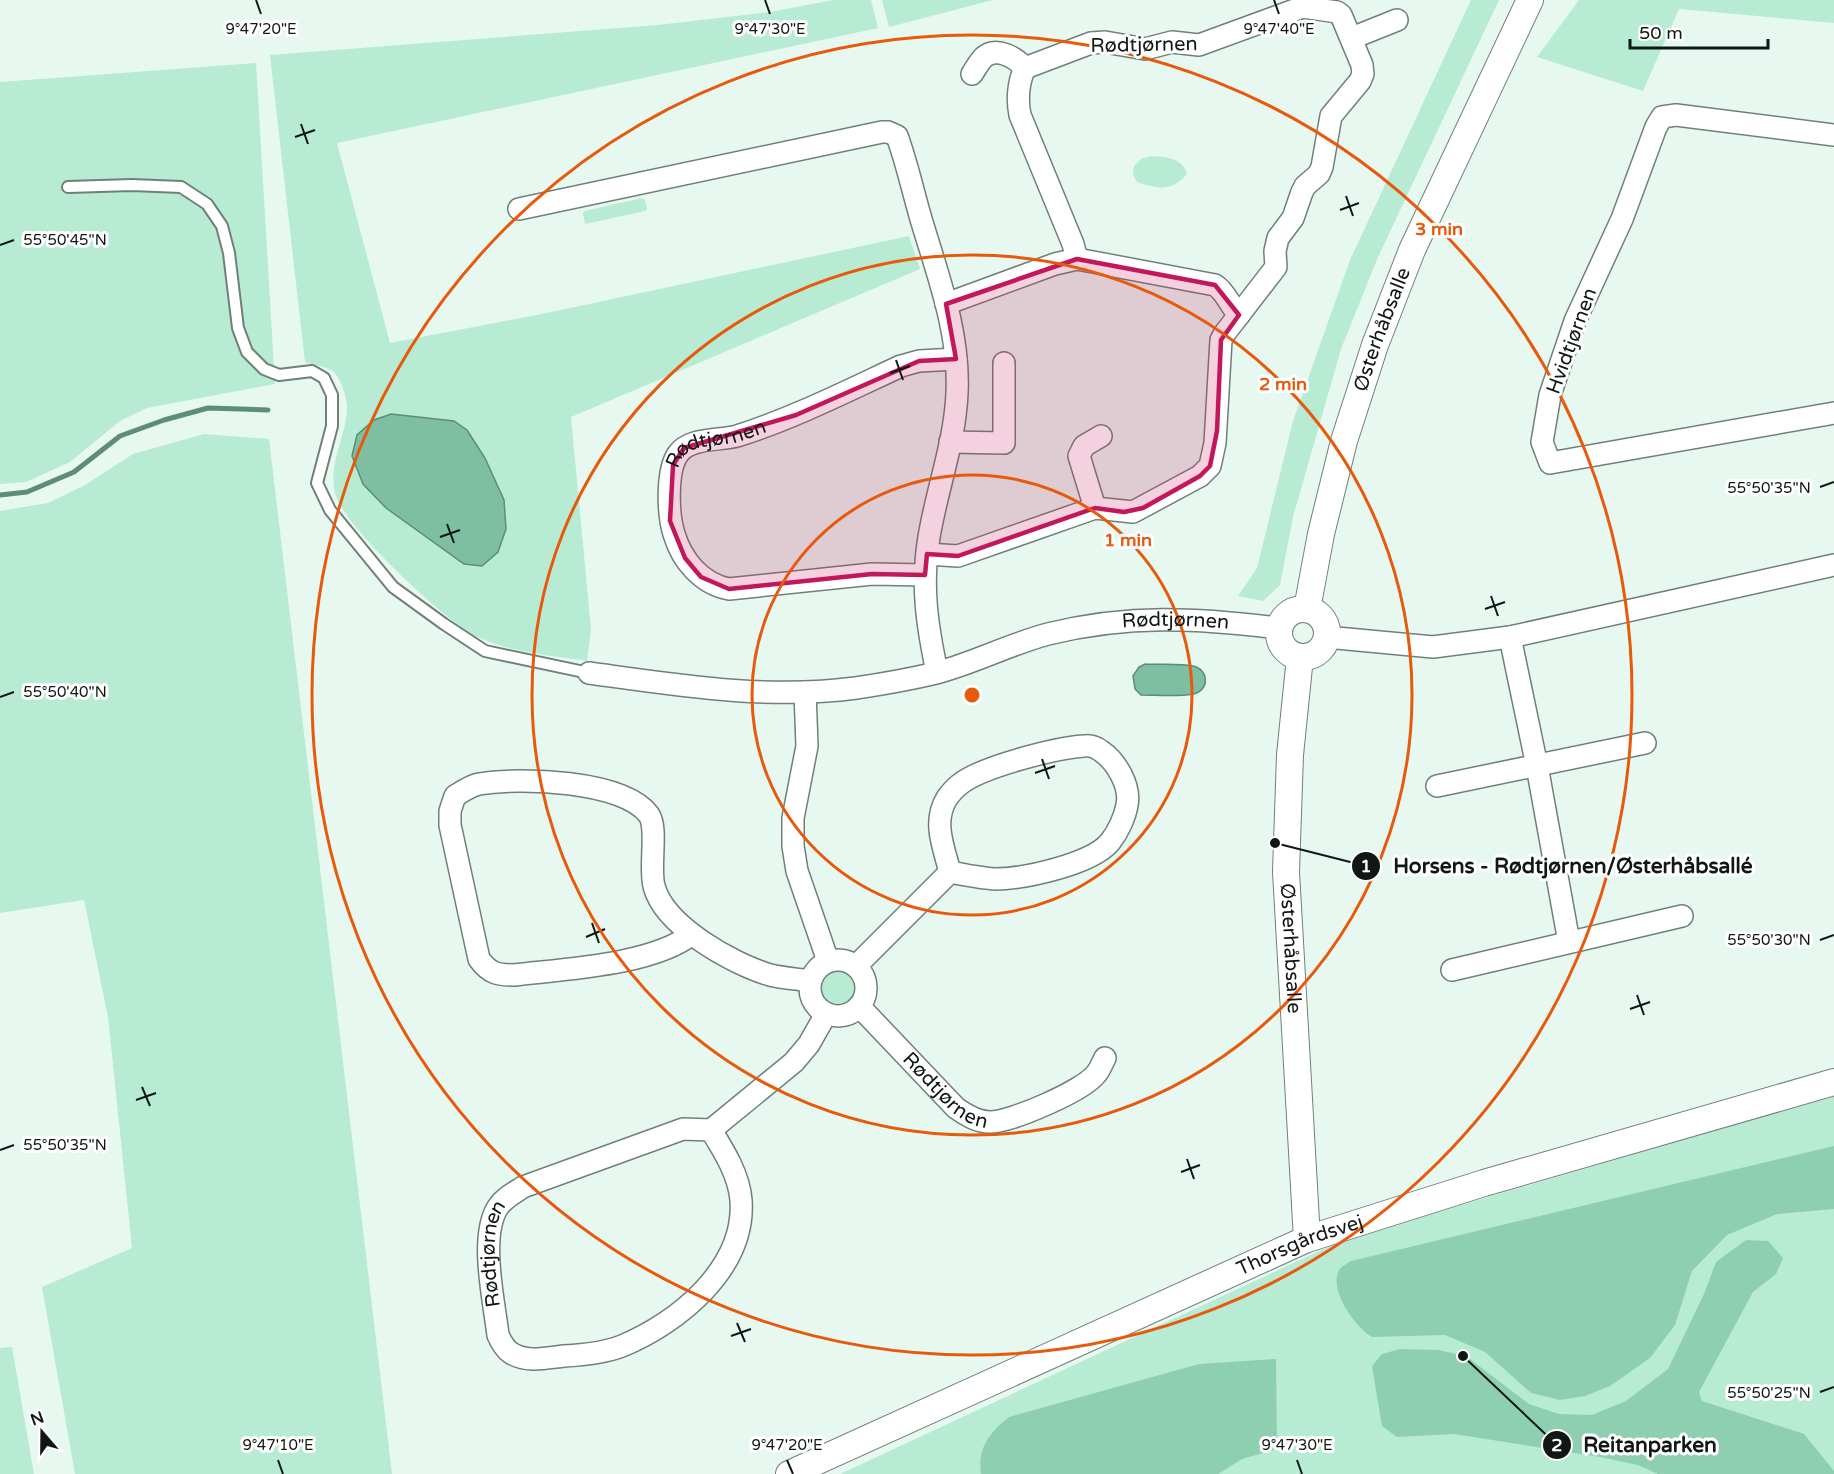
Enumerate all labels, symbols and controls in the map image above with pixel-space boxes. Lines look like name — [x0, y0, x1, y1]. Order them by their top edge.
scale bar — [1630, 12, 1768, 50]
text: 9°47'20"E — [225, 20, 297, 38]
text: 9°47'30"E — [734, 20, 806, 38]
text: 9°47'40"E — [1243, 20, 1315, 38]
text: 50 m — [1639, 22, 1683, 44]
street label: Rødtjørnen — [1090, 32, 1198, 58]
text: 3 min — [1415, 218, 1463, 240]
text: 55°50'45"N — [23, 231, 107, 249]
street label: Østerhåbsalle — [1349, 264, 1416, 395]
street label: Hvidtjørnen — [1542, 285, 1602, 397]
text: 2 min — [1259, 373, 1307, 395]
street label: Rødtjørnen — [661, 415, 769, 471]
text: 55°50'35"N — [1727, 479, 1811, 497]
text: 1 min — [1104, 529, 1152, 551]
street label: Rødtjørnen — [1121, 608, 1230, 635]
text: 55°50'40"N — [23, 683, 107, 701]
centre of rings — [962, 685, 982, 705]
callout: Horsens - Rødtjørnen/Østerhåbsallé — [1351, 846, 1764, 885]
text: Horsens - Rødtjørnen/Østerhåbsallé — [1393, 854, 1753, 879]
text: 1 — [1360, 855, 1372, 877]
street label: Østerhåbsalle — [1275, 883, 1306, 1014]
text: 55°50'30"N — [1727, 931, 1811, 949]
street label: Rødtjørnen — [897, 1047, 990, 1134]
text: 55°50'35"N — [23, 1136, 107, 1154]
street label: Rødtjørnen — [477, 1196, 511, 1309]
street label: Thorsgårdsvej — [1233, 1210, 1366, 1281]
text: 55°50'25"N — [1727, 1384, 1811, 1402]
north arrow — [12, 1402, 72, 1462]
text: N — [28, 1407, 47, 1430]
callout: Reitanparken — [1542, 1426, 1729, 1465]
text: Reitanparken — [1583, 1433, 1717, 1458]
text: 2 — [1551, 1434, 1563, 1456]
text: 9°47'10"E — [242, 1436, 314, 1454]
text: 9°47'20"E — [751, 1436, 823, 1454]
text: 9°47'30"E — [1261, 1436, 1333, 1454]

